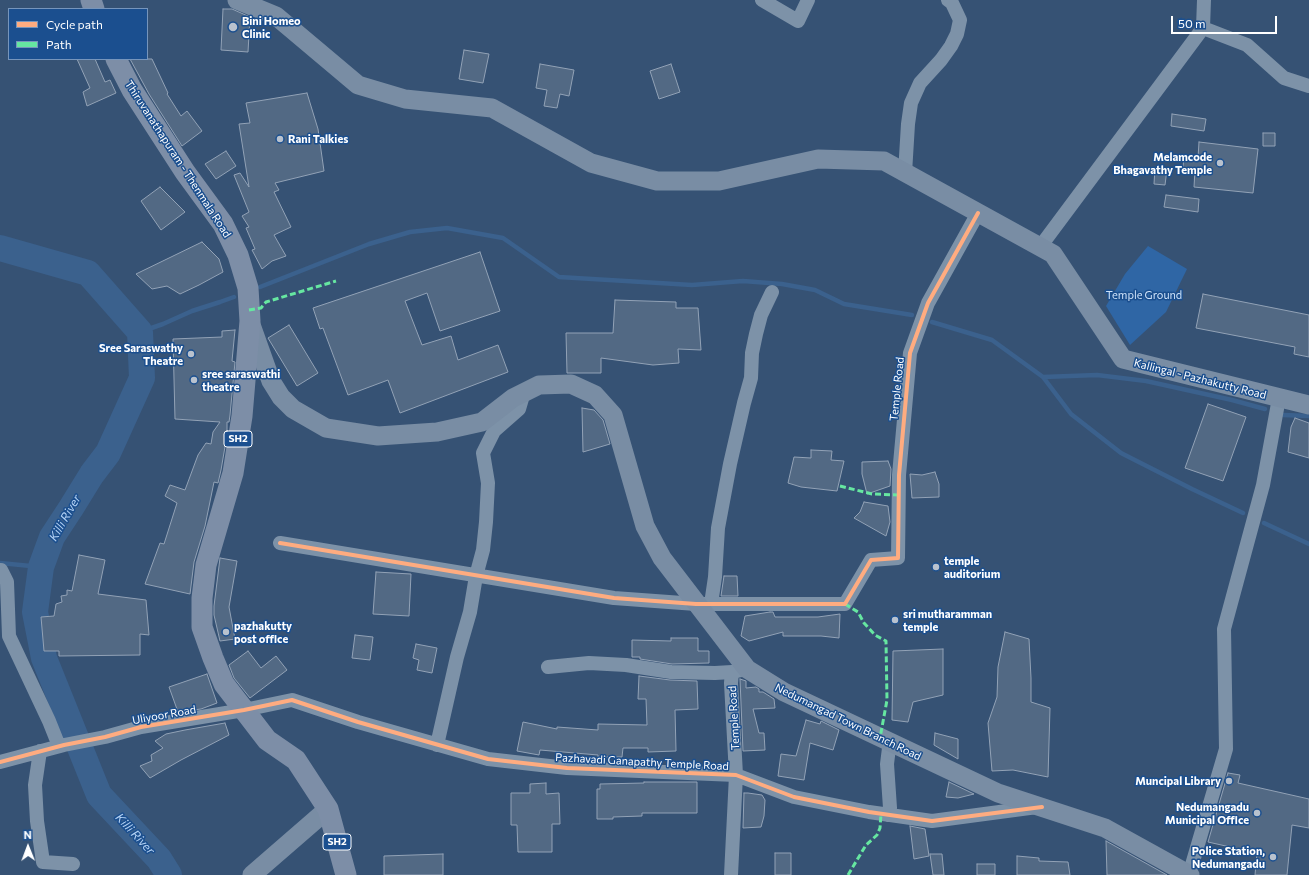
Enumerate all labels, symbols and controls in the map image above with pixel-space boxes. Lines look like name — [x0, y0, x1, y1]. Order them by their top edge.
legend — [8, 8, 148, 60]
scale bar — [1173, 8, 1279, 34]
place label: Bini Homeo Clinic — [242, 14, 301, 40]
text: 50 m — [1178, 16, 1206, 30]
text: Cycle path — [46, 17, 103, 31]
marker: Bini Homeo Clinic — [227, 21, 239, 33]
text: Path — [46, 37, 72, 51]
street label: Thiruvanathapuram - Thenmala Road — [122, 78, 234, 240]
place label: Rani Talkies — [288, 132, 348, 146]
marker: Rani Talkies — [275, 134, 285, 144]
place label: Melamcode Bhagavathy Temple — [1113, 150, 1212, 176]
marker: Melamcode Bhagavathy Temple — [1215, 158, 1225, 168]
park label: Temple Ground — [1106, 288, 1182, 302]
place label: Sree Saraswathy Theatre — [99, 341, 183, 367]
marker: Sree Saraswathy Theatre — [186, 349, 196, 359]
street label: Temple Road — [887, 356, 907, 422]
street label: Kallingal - Pazhakutty Road — [1132, 356, 1268, 402]
place label: sree saraswathi theatre — [202, 367, 280, 393]
marker: sree saraswathi theatre — [189, 375, 199, 385]
road number: SH2 — [224, 431, 252, 447]
water label: Killi River — [46, 492, 84, 544]
place label: temple auditorium — [944, 554, 1000, 580]
marker: temple auditorium — [931, 562, 941, 572]
place label: sri mutharamman temple — [903, 607, 992, 633]
marker: sri mutharamman temple — [890, 615, 900, 625]
place label: pazhakutty post office — [234, 619, 292, 645]
marker: pazhakutty post office — [221, 627, 231, 637]
street label: Nedumangad Town Branch Road — [773, 681, 923, 763]
street label: Temple Road — [726, 685, 742, 751]
street label: Uliyoor Road — [131, 703, 197, 727]
street label: Pazhavadi Ganapathy Temple Road — [555, 751, 729, 773]
place label: Muncipal Library — [1135, 774, 1221, 788]
marker: Muncipal Library — [1224, 776, 1234, 786]
place label: Nedumangadu Municipal Office — [1165, 800, 1249, 826]
marker: Nedumangadu Municipal Office — [1252, 808, 1262, 818]
water label: Killi River — [112, 810, 158, 858]
north arrow — [8, 827, 48, 867]
text: N — [24, 828, 32, 841]
road number: SH2 — [323, 834, 351, 850]
place label: Police Station, Nedumangadu — [1192, 844, 1265, 870]
marker: Police Station, Nedumangadu — [1268, 852, 1278, 862]

